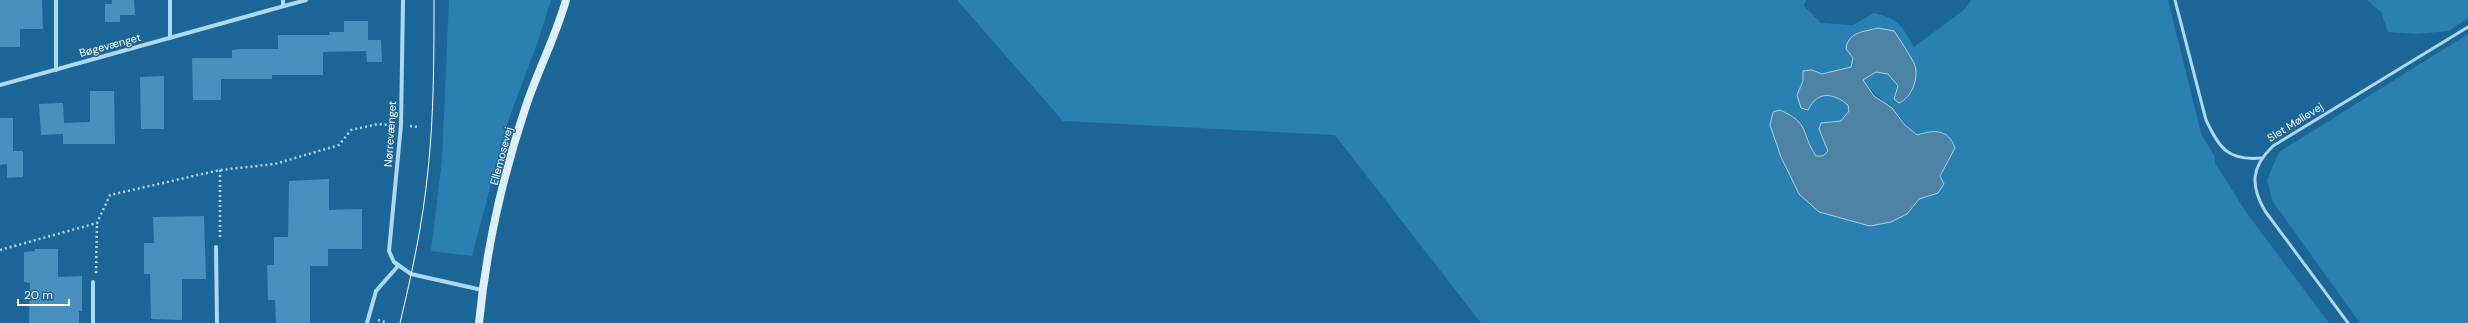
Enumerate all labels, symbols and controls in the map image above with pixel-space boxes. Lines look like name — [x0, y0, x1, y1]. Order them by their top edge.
street label: Bøgevænget — [78, 30, 142, 60]
street label: Slet Møllevej — [2264, 99, 2326, 145]
street label: Nørrevænget — [381, 100, 399, 168]
street label: Ellemosevej — [487, 125, 515, 187]
scale bar — [18, 281, 69, 307]
text: 20 m — [24, 287, 53, 303]

